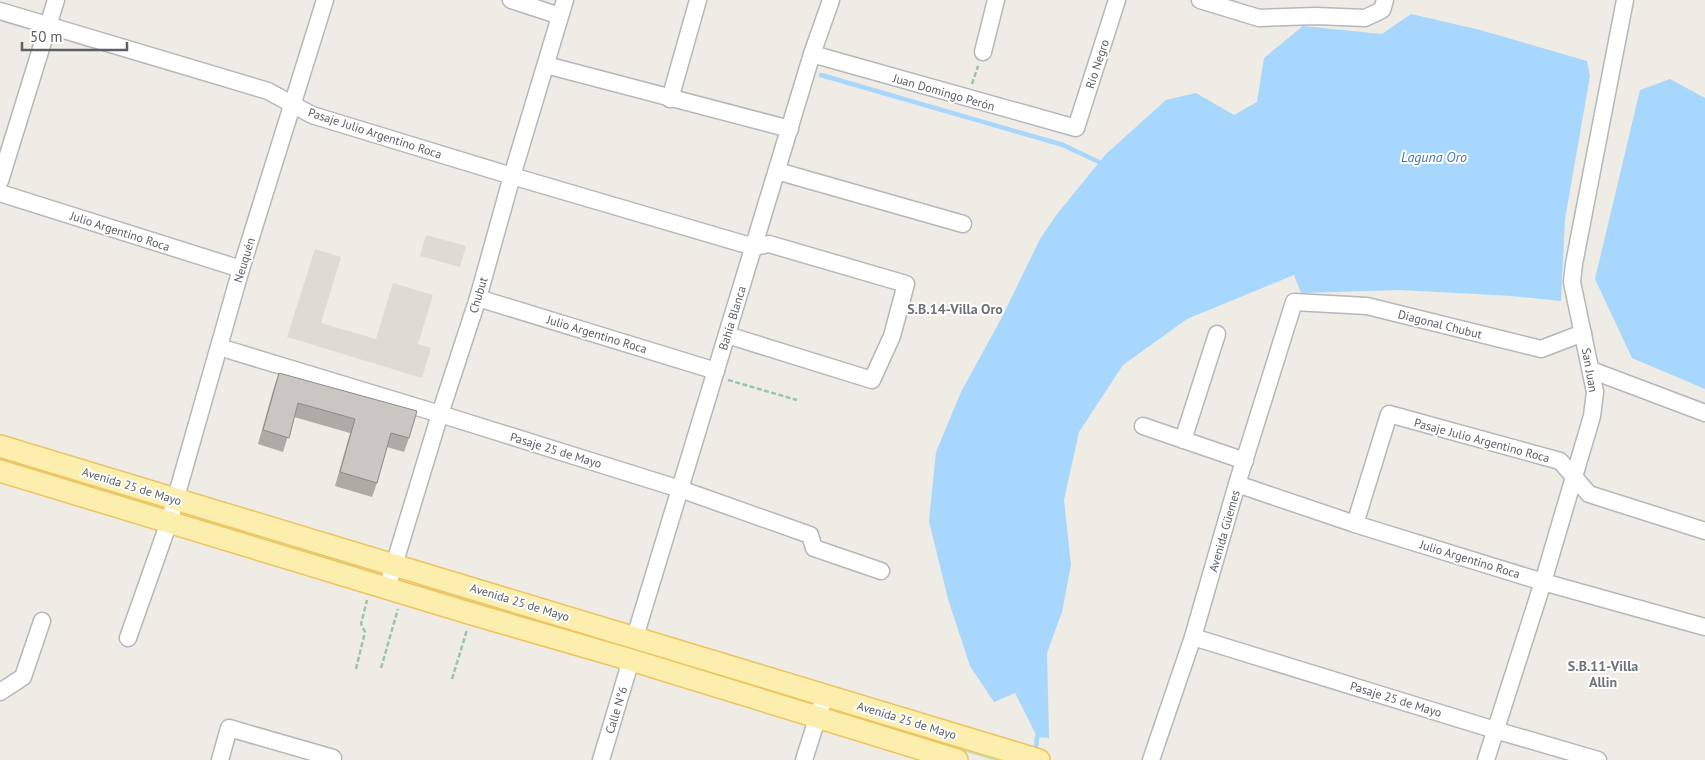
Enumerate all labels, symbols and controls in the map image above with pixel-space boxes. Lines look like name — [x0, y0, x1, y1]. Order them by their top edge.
scale bar — [22, 20, 128, 52]
text: 50 m — [30, 27, 63, 46]
street label: Río Negro — [1082, 37, 1112, 91]
street label: Juan Domingo Perón — [890, 70, 997, 114]
street label: Pasaje Julio Argentino Roca — [306, 104, 444, 162]
water label: Laguna Oro — [1401, 148, 1467, 166]
street label: Julio Argentino Roca — [67, 207, 172, 254]
street label: Neuquén — [230, 236, 258, 284]
street label: Chubut — [465, 275, 491, 315]
street label: Bahía Blanca — [715, 284, 749, 352]
district label: S.B.14-Villa Oro — [907, 300, 1003, 318]
street label: Diagonal Chubut — [1396, 306, 1484, 342]
street label: Julio Argentino Roca — [544, 311, 649, 356]
street label: San Juan — [1579, 347, 1601, 393]
street label: Pasaje Julio Argentino Roca — [1413, 415, 1551, 465]
street label: Pasaje 25 de Mayo — [508, 429, 604, 471]
street label: Avenida 25 de Mayo — [80, 464, 184, 508]
street label: Avenida Güemes — [1205, 488, 1243, 574]
street label: Julio Argentino Roca — [1417, 536, 1522, 581]
street label: Avenida 25 de Mayo — [468, 580, 572, 624]
district label: S.B.11-Villa Allin — [1568, 657, 1638, 691]
street label: Pasaje 25 de Mayo — [1348, 678, 1444, 720]
street label: Calle N°6 — [602, 685, 630, 735]
street label: Avenida 25 de Mayo — [855, 698, 959, 742]

